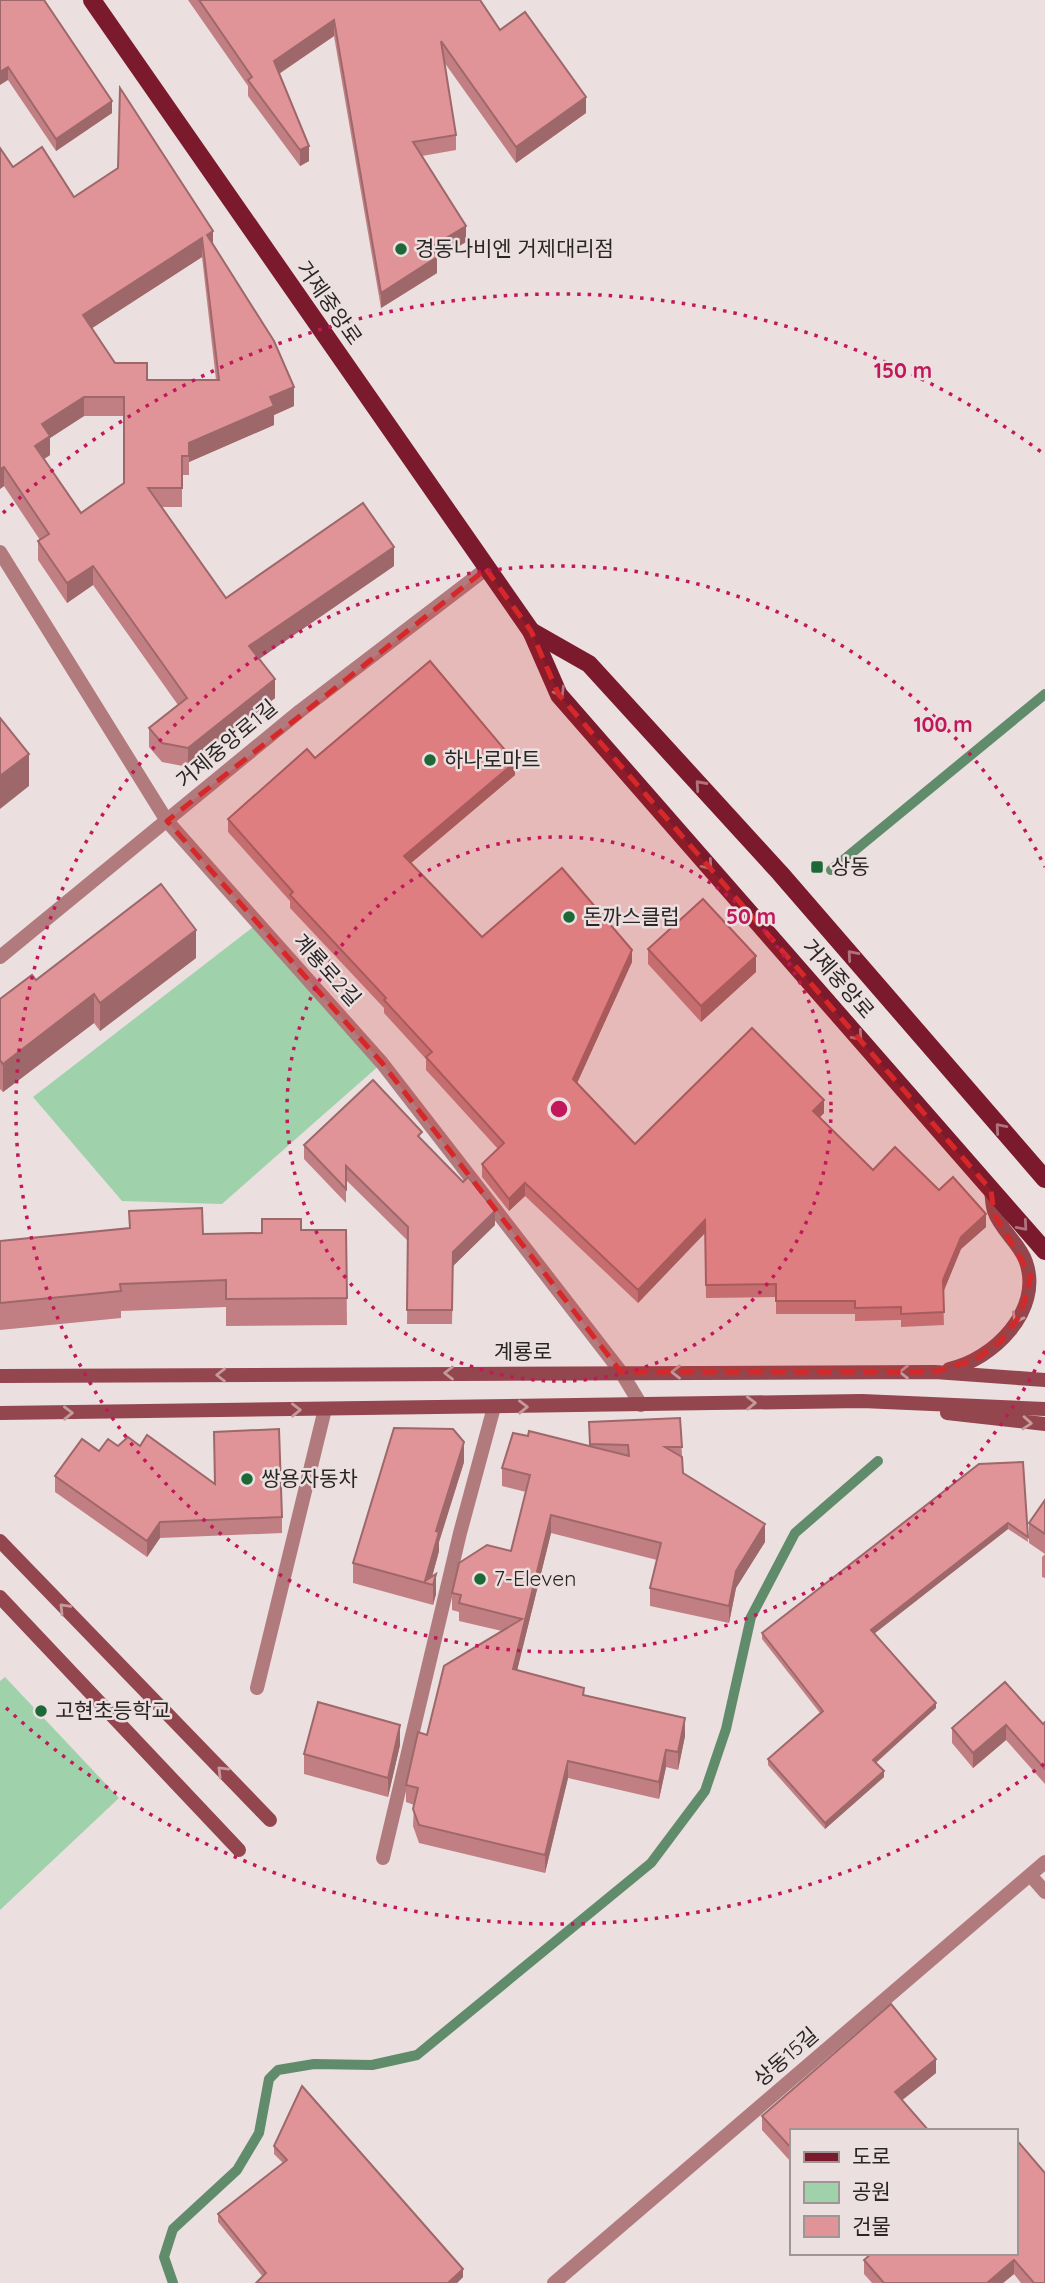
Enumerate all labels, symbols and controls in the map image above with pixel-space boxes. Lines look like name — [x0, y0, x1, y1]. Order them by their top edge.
place label: 경동나비엔 거제대리점 — [415, 235, 614, 261]
marker: 경동나비엔 거제대리점 — [393, 241, 409, 257]
street label: 거제중앙로 — [291, 255, 368, 349]
text: 150 m — [874, 357, 932, 383]
one-way arrow — [551, 685, 564, 698]
street label: 거제중앙로1길 — [171, 694, 282, 793]
text: 100 m — [913, 711, 973, 737]
place label: 하나로마트 — [444, 746, 541, 772]
marker: 하나로마트 — [422, 752, 438, 768]
one-way arrow — [696, 780, 709, 793]
place label: 상동 — [831, 853, 870, 879]
one-way arrow — [700, 856, 712, 869]
marker: 상동 — [809, 859, 825, 875]
place label: 돈까스클럽 — [583, 903, 680, 929]
text: 50 m — [726, 903, 776, 929]
marker: 돈까스클럽 — [561, 909, 577, 925]
street label: 계룡로2길 — [288, 928, 367, 1011]
street label: 거제중앙로 — [797, 933, 880, 1023]
one-way arrow — [848, 951, 860, 964]
one-way arrow — [850, 1028, 862, 1041]
centre of rings — [547, 1097, 571, 1121]
one-way arrow — [996, 1123, 1008, 1136]
one-way arrow — [1015, 1218, 1027, 1231]
one-way arrow — [1012, 1311, 1025, 1324]
street label: 계룡로 — [494, 1338, 552, 1364]
one-way arrow — [670, 1364, 681, 1380]
one-way arrow — [898, 1364, 908, 1380]
one-way arrow — [443, 1365, 453, 1381]
one-way arrow — [215, 1367, 226, 1383]
one-way arrow — [746, 1395, 756, 1411]
one-way arrow — [518, 1399, 529, 1415]
one-way arrow — [290, 1402, 301, 1417]
one-way arrow — [63, 1405, 74, 1421]
one-way arrow — [1022, 1415, 1033, 1430]
place label: 쌍용자동차 — [261, 1465, 358, 1491]
marker: 쌍용자동차 — [239, 1471, 255, 1487]
place label: 7-Eleven — [494, 1565, 576, 1591]
marker: 7-Eleven — [472, 1571, 488, 1587]
one-way arrow — [60, 1603, 73, 1616]
place label: 고현초등학교 — [55, 1697, 171, 1723]
marker: 고현초등학교 — [33, 1703, 49, 1719]
one-way arrow — [218, 1767, 231, 1780]
street label: 상동15길 — [748, 2021, 823, 2091]
legend — [790, 2129, 1017, 2255]
text: 도로 — [852, 2143, 891, 2169]
text: 공원 — [852, 2178, 891, 2204]
text: 건물 — [852, 2213, 891, 2239]

